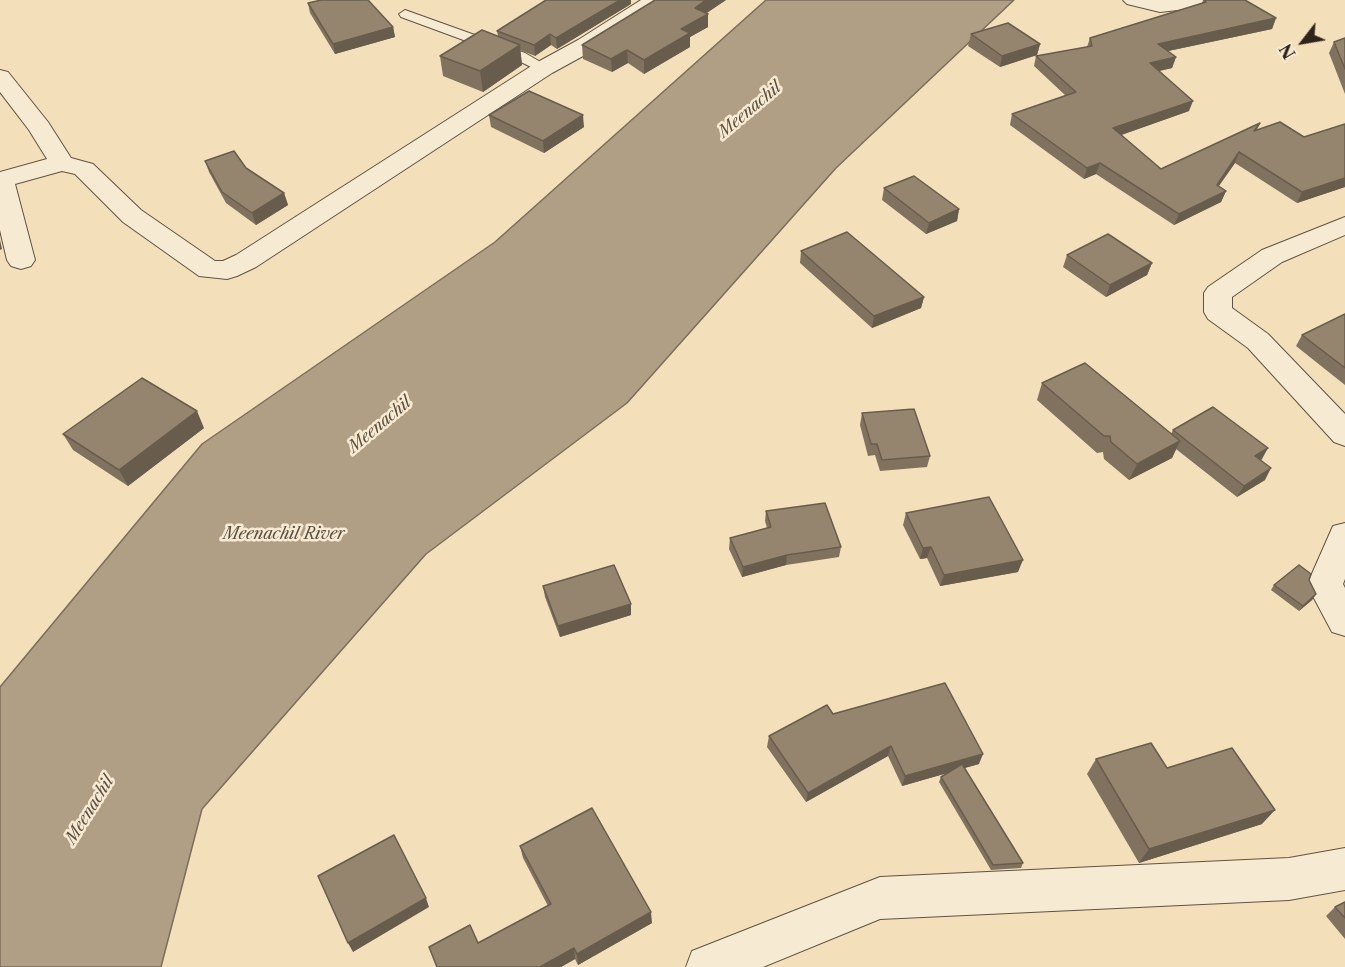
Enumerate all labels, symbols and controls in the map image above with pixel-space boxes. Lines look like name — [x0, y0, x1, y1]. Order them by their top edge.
north arrow — [1273, 12, 1333, 72]
text: N — [1275, 40, 1300, 62]
water label: Meenachil — [715, 78, 785, 142]
water label: Meenachil — [345, 393, 415, 457]
water label: Meenachil River — [223, 524, 345, 544]
water label: Meenachil — [62, 773, 118, 847]

